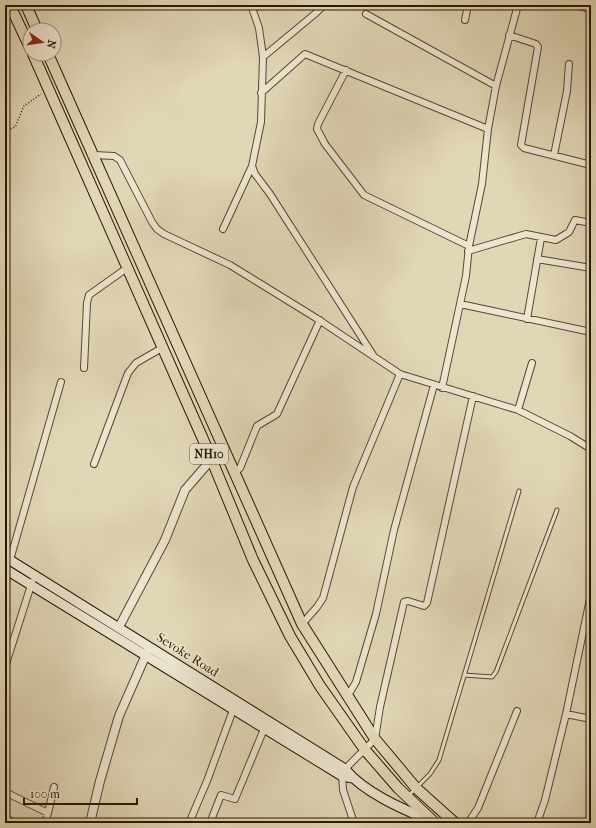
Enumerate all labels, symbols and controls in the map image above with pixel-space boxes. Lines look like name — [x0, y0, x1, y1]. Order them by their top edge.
north arrow — [22, 22, 62, 62]
text: N — [44, 39, 59, 50]
road number: NH10 — [190, 444, 228, 464]
street label: Sevoke Road — [154, 629, 222, 680]
scale bar — [24, 780, 137, 806]
text: 100 m — [30, 787, 60, 801]

